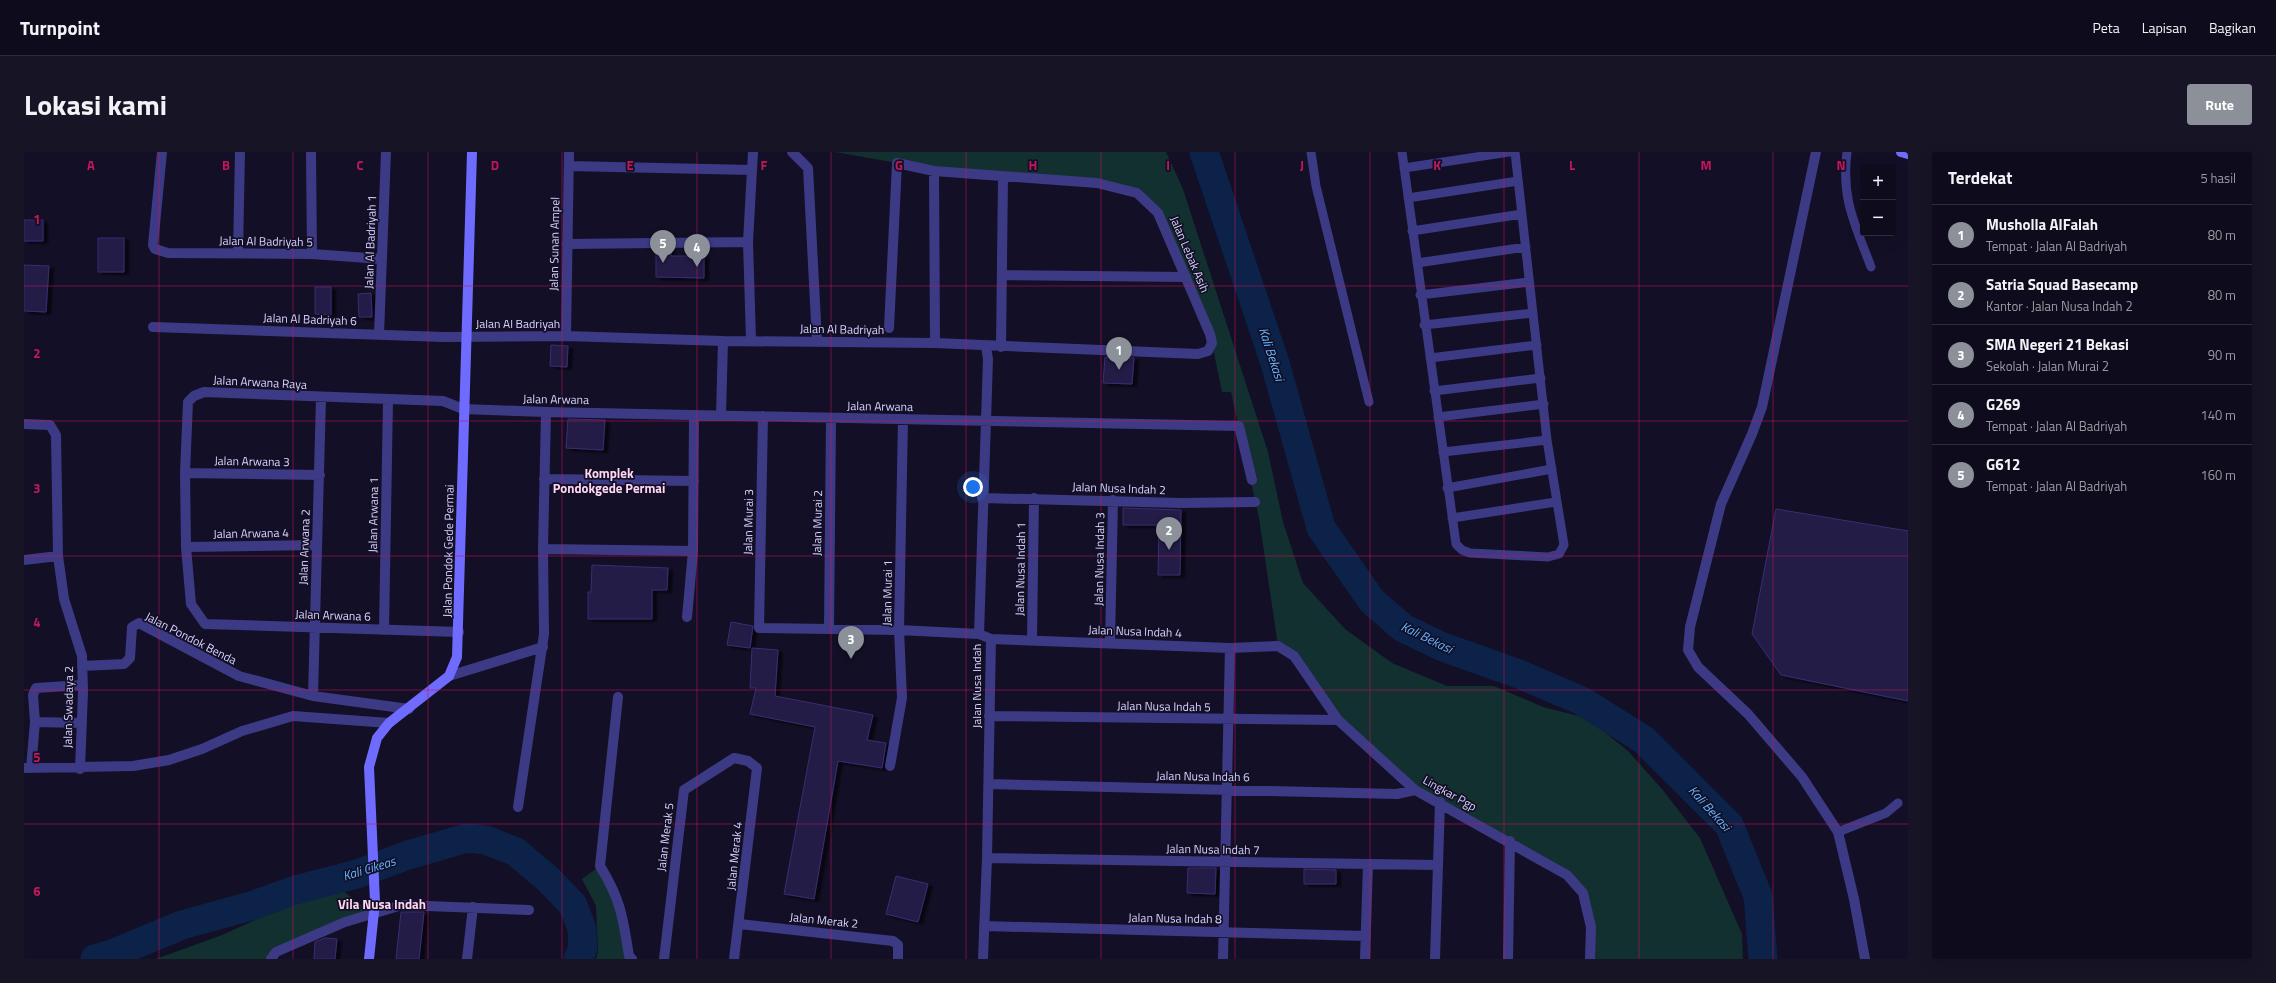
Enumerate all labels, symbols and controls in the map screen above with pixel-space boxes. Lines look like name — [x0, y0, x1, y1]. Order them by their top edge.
text: Turnpoint — [20, 13, 100, 42]
text: Peta — [2092, 17, 2120, 38]
text: Lapisan — [2142, 17, 2187, 38]
text: Bagikan — [2209, 17, 2256, 38]
text: Lokasi kami — [24, 83, 167, 126]
button: Rute — [2187, 84, 2252, 125]
text: A — [87, 155, 95, 175]
text: B — [222, 155, 230, 175]
text: C — [356, 155, 364, 175]
text: D — [491, 155, 499, 175]
text: E — [626, 155, 634, 175]
text: F — [761, 155, 768, 175]
text: G — [895, 155, 903, 175]
text: H — [1029, 155, 1037, 175]
text: I — [1166, 155, 1170, 175]
text: J — [1300, 155, 1304, 175]
text: K — [1433, 155, 1441, 175]
text: L — [1569, 155, 1575, 175]
text: M — [1700, 155, 1712, 175]
text: N — [1836, 155, 1846, 175]
map controls — [1860, 164, 1896, 236]
button: + — [1860, 164, 1896, 200]
text: Terdekat — [1948, 165, 2012, 191]
text: 5 hasil — [2200, 168, 2236, 188]
street label: Jalan Al Badriyah 1 — [359, 195, 381, 289]
street label: Jalan Sunan Ampel — [544, 197, 564, 291]
button: − — [1860, 200, 1896, 236]
text: 1 — [33, 209, 41, 229]
street label: Jalan Lebak Asih — [1165, 213, 1215, 295]
text: Musholla AlFalah — [1986, 213, 2098, 236]
text: 1 — [1957, 225, 1965, 245]
text: 80 m — [2208, 225, 2236, 245]
pin: 5 — [650, 230, 676, 263]
street label: Jalan Al Badriyah 5 — [219, 231, 313, 251]
pin: 4 — [684, 234, 710, 267]
text: Tempat · Jalan Al Badriyah — [1986, 236, 2127, 256]
text: Satria Squad Basecamp — [1986, 273, 2138, 296]
text: 2 — [1957, 285, 1965, 305]
text: 80 m — [2208, 285, 2236, 305]
text: Kantor · Jalan Nusa Indah 2 — [1986, 296, 2133, 316]
street label: Jalan Al Badriyah 6 — [263, 308, 358, 330]
street label: Jalan Al Badriyah — [476, 314, 560, 333]
street label: Jalan Al Badriyah — [800, 319, 884, 339]
water label: Kali Bekasi — [1254, 325, 1290, 385]
text: SMA Negeri 21 Bekasi — [1986, 333, 2129, 356]
pin: 1 — [1106, 337, 1132, 370]
text: 2 — [33, 343, 41, 363]
text: 3 — [1957, 345, 1965, 365]
text: 90 m — [2208, 345, 2236, 365]
text: Sekolah · Jalan Murai 2 — [1986, 356, 2109, 376]
street label: Jalan Arwana Raya — [213, 370, 307, 394]
street label: Jalan Arwana — [523, 389, 589, 409]
text: G269 — [1986, 393, 2020, 416]
street label: Jalan Arwana — [847, 396, 913, 416]
text: 4 — [1957, 405, 1965, 425]
text: 140 m — [2200, 405, 2236, 425]
text: Tempat · Jalan Al Badriyah — [1986, 416, 2127, 436]
street label: Jalan Arwana 3 — [214, 451, 290, 471]
text: G612 — [1986, 453, 2020, 476]
district label: Komplek Pondokgede Permai — [553, 463, 665, 498]
text: 5 — [1957, 465, 1965, 485]
text: 160 m — [2200, 465, 2236, 485]
text: Tempat · Jalan Al Badriyah — [1986, 476, 2127, 496]
street label: Jalan Arwana 1 — [363, 477, 383, 553]
your location — [963, 477, 983, 497]
street label: Jalan Nusa Indah 2 — [1072, 477, 1166, 499]
text: 3 — [33, 478, 41, 498]
street label: Jalan Pondok Gede Permai — [437, 484, 459, 618]
street label: Jalan Murai 3 — [738, 489, 758, 555]
street label: Jalan Murai 2 — [807, 490, 827, 556]
street label: Jalan Arwana 2 — [293, 509, 315, 585]
street label: Jalan Nusa Indah 3 — [1089, 512, 1109, 606]
pin: 2 — [1156, 517, 1182, 550]
street label: Jalan Nusa Indah 1 — [1010, 522, 1030, 616]
street label: Jalan Arwana 4 — [213, 523, 289, 543]
street label: Jalan Murai 1 — [877, 560, 897, 626]
street label: Jalan Arwana 6 — [295, 604, 371, 626]
street label: Jalan Pondok Benda — [142, 607, 240, 669]
text: 4 — [33, 612, 41, 632]
water label: Kali Bekasi — [1398, 616, 1457, 659]
street label: Jalan Nusa Indah 4 — [1088, 620, 1182, 642]
pin: 3 — [838, 626, 864, 659]
street label: Jalan Nusa Indah — [967, 644, 986, 728]
street label: Jalan Swadaya 2 — [58, 666, 78, 748]
street label: Jalan Nusa Indah 5 — [1117, 696, 1211, 716]
text: 5 — [33, 747, 41, 767]
street label: Jalan Nusa Indah 6 — [1156, 766, 1250, 786]
street label: Lingkar Pgp — [1420, 770, 1480, 816]
water label: Kali Bekasi — [1684, 781, 1737, 836]
street label: Jalan Merak 5 — [651, 801, 679, 872]
street label: Jalan Merak 4 — [721, 821, 747, 891]
street label: Jalan Nusa Indah 7 — [1166, 839, 1260, 859]
water label: Kali Cikeas — [340, 850, 399, 885]
text: 6 — [33, 881, 41, 901]
district label: Vila Nusa Indah — [338, 894, 426, 914]
street label: Jalan Merak 2 — [789, 907, 859, 933]
street label: Jalan Nusa Indah 8 — [1128, 908, 1222, 928]

